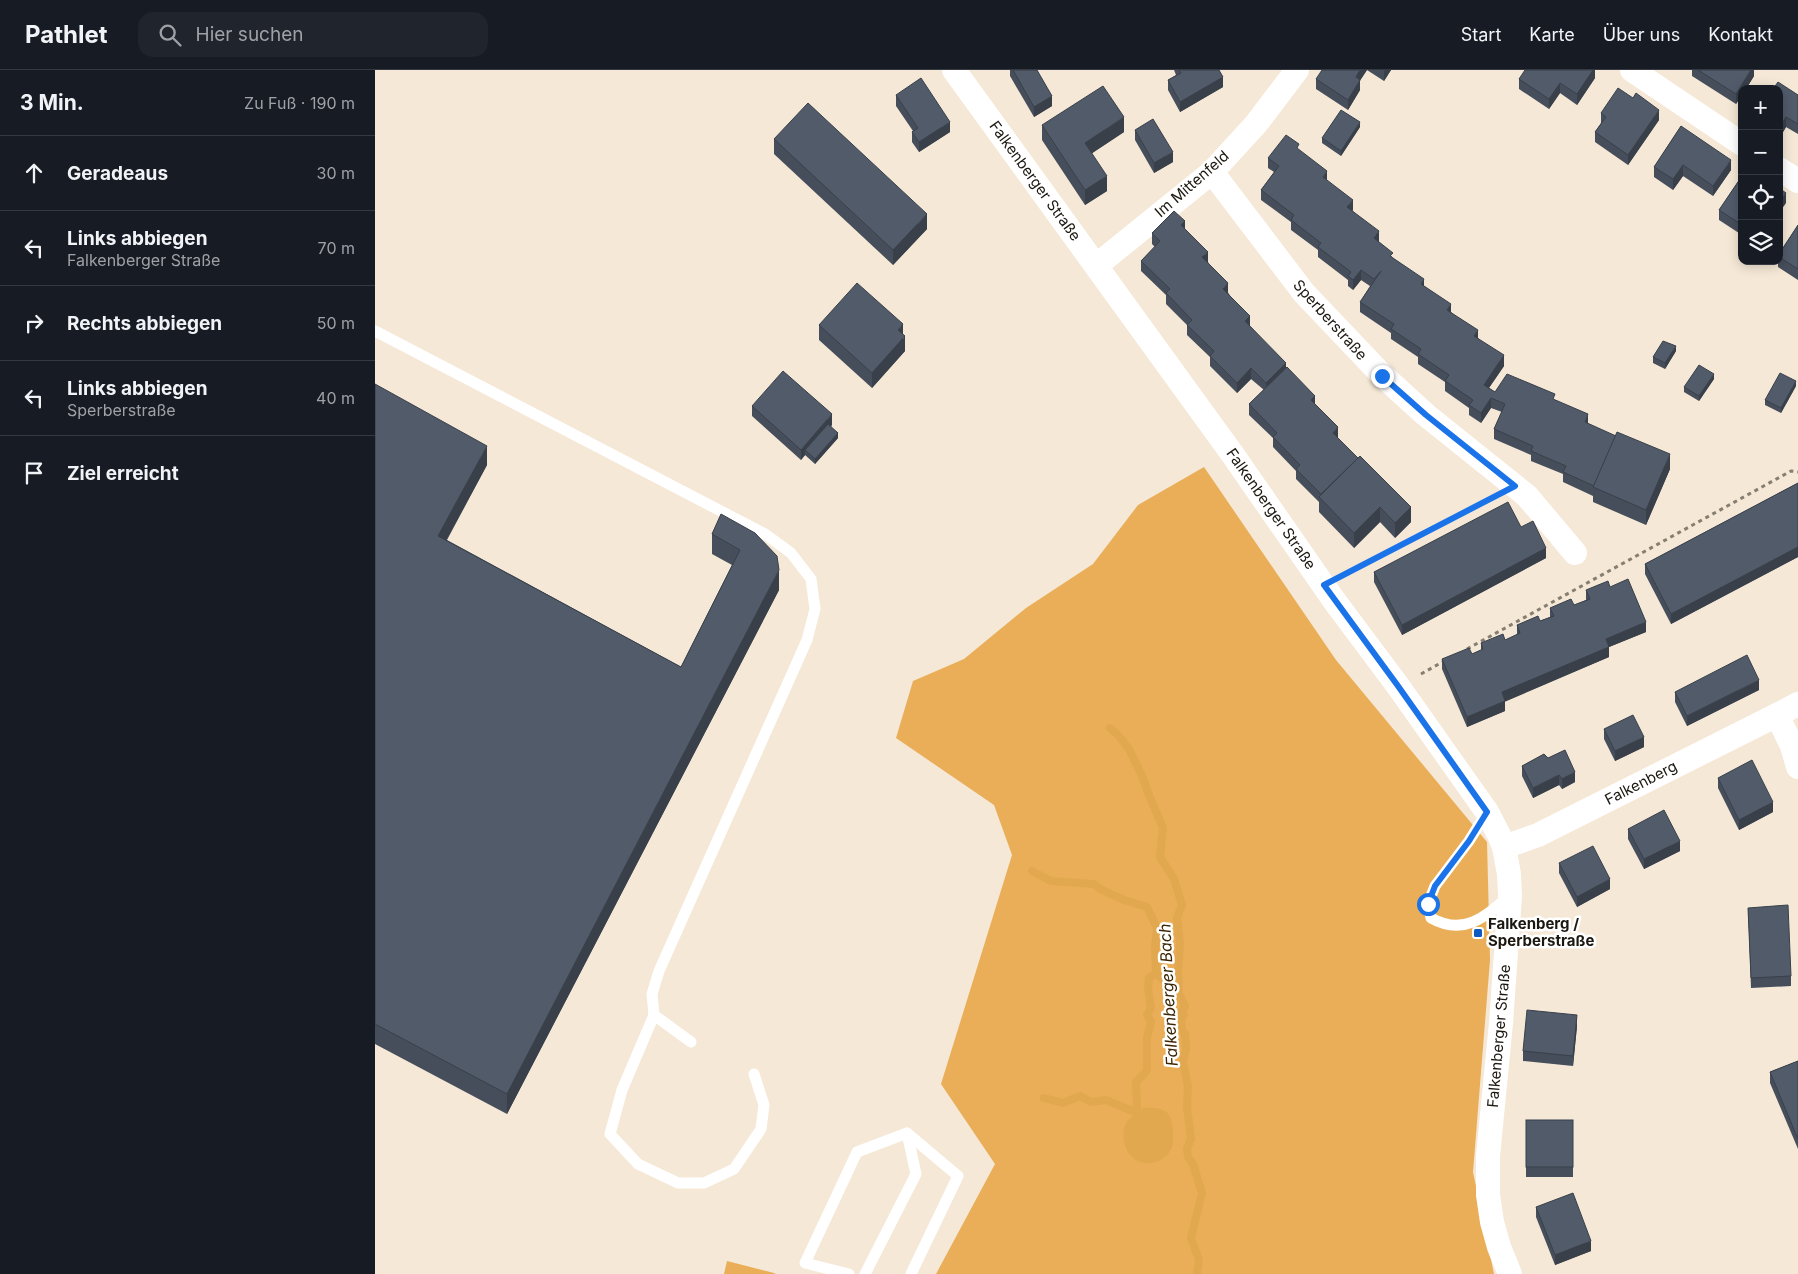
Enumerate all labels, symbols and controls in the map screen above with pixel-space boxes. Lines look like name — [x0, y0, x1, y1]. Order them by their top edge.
search box — [138, 12, 488, 57]
text: Pathlet — [25, 20, 108, 49]
icon: search — [156, 21, 184, 49]
text: Hier suchen — [196, 23, 304, 46]
text: Start — [1461, 24, 1501, 45]
text: Karte — [1529, 24, 1575, 45]
text: Über uns — [1603, 24, 1680, 45]
text: Kontakt — [1708, 24, 1773, 45]
map controls — [1738, 85, 1783, 265]
button: + — [1738, 85, 1783, 130]
text: 3 Min. — [20, 90, 84, 115]
text: Zu Fuß · 190 m — [244, 93, 355, 113]
street label: Falkenberger Straße — [985, 117, 1085, 244]
button: − — [1738, 130, 1783, 175]
street label: Im Mittenfeld — [1151, 146, 1233, 221]
icon: ahead — [20, 159, 48, 187]
text: Geradeaus — [67, 162, 168, 185]
text: 30 m — [317, 163, 355, 183]
button: locate — [1738, 175, 1783, 220]
button: layers — [1738, 220, 1783, 265]
text: Links abbiegen — [67, 227, 208, 250]
icon: left — [20, 234, 48, 262]
text: 70 m — [318, 238, 355, 258]
text: Falkenberger Straße — [67, 250, 220, 270]
street label: Sperberstraße — [1289, 275, 1372, 364]
icon: right — [20, 309, 48, 337]
text: Rechts abbiegen — [67, 312, 222, 335]
text: 50 m — [317, 313, 355, 333]
route end — [1371, 365, 1394, 388]
text: Links abbiegen — [67, 377, 208, 400]
icon: left — [20, 384, 48, 412]
text: 40 m — [316, 388, 355, 408]
text: Sperberstraße — [67, 400, 176, 420]
street label: Falkenberger Straße — [1222, 444, 1320, 573]
icon: arrive — [20, 459, 48, 487]
text: Ziel erreicht — [67, 462, 179, 485]
street label: Falkenberg — [1601, 756, 1680, 809]
route start — [1417, 893, 1440, 916]
place label: Falkenberg / Sperberstraße — [1488, 914, 1594, 950]
water label: Falkenberger Bach — [1154, 923, 1182, 1067]
marker: Falkenberg / Sperberstraße — [1472, 927, 1484, 939]
street label: Falkenberger Straße — [1483, 964, 1514, 1108]

